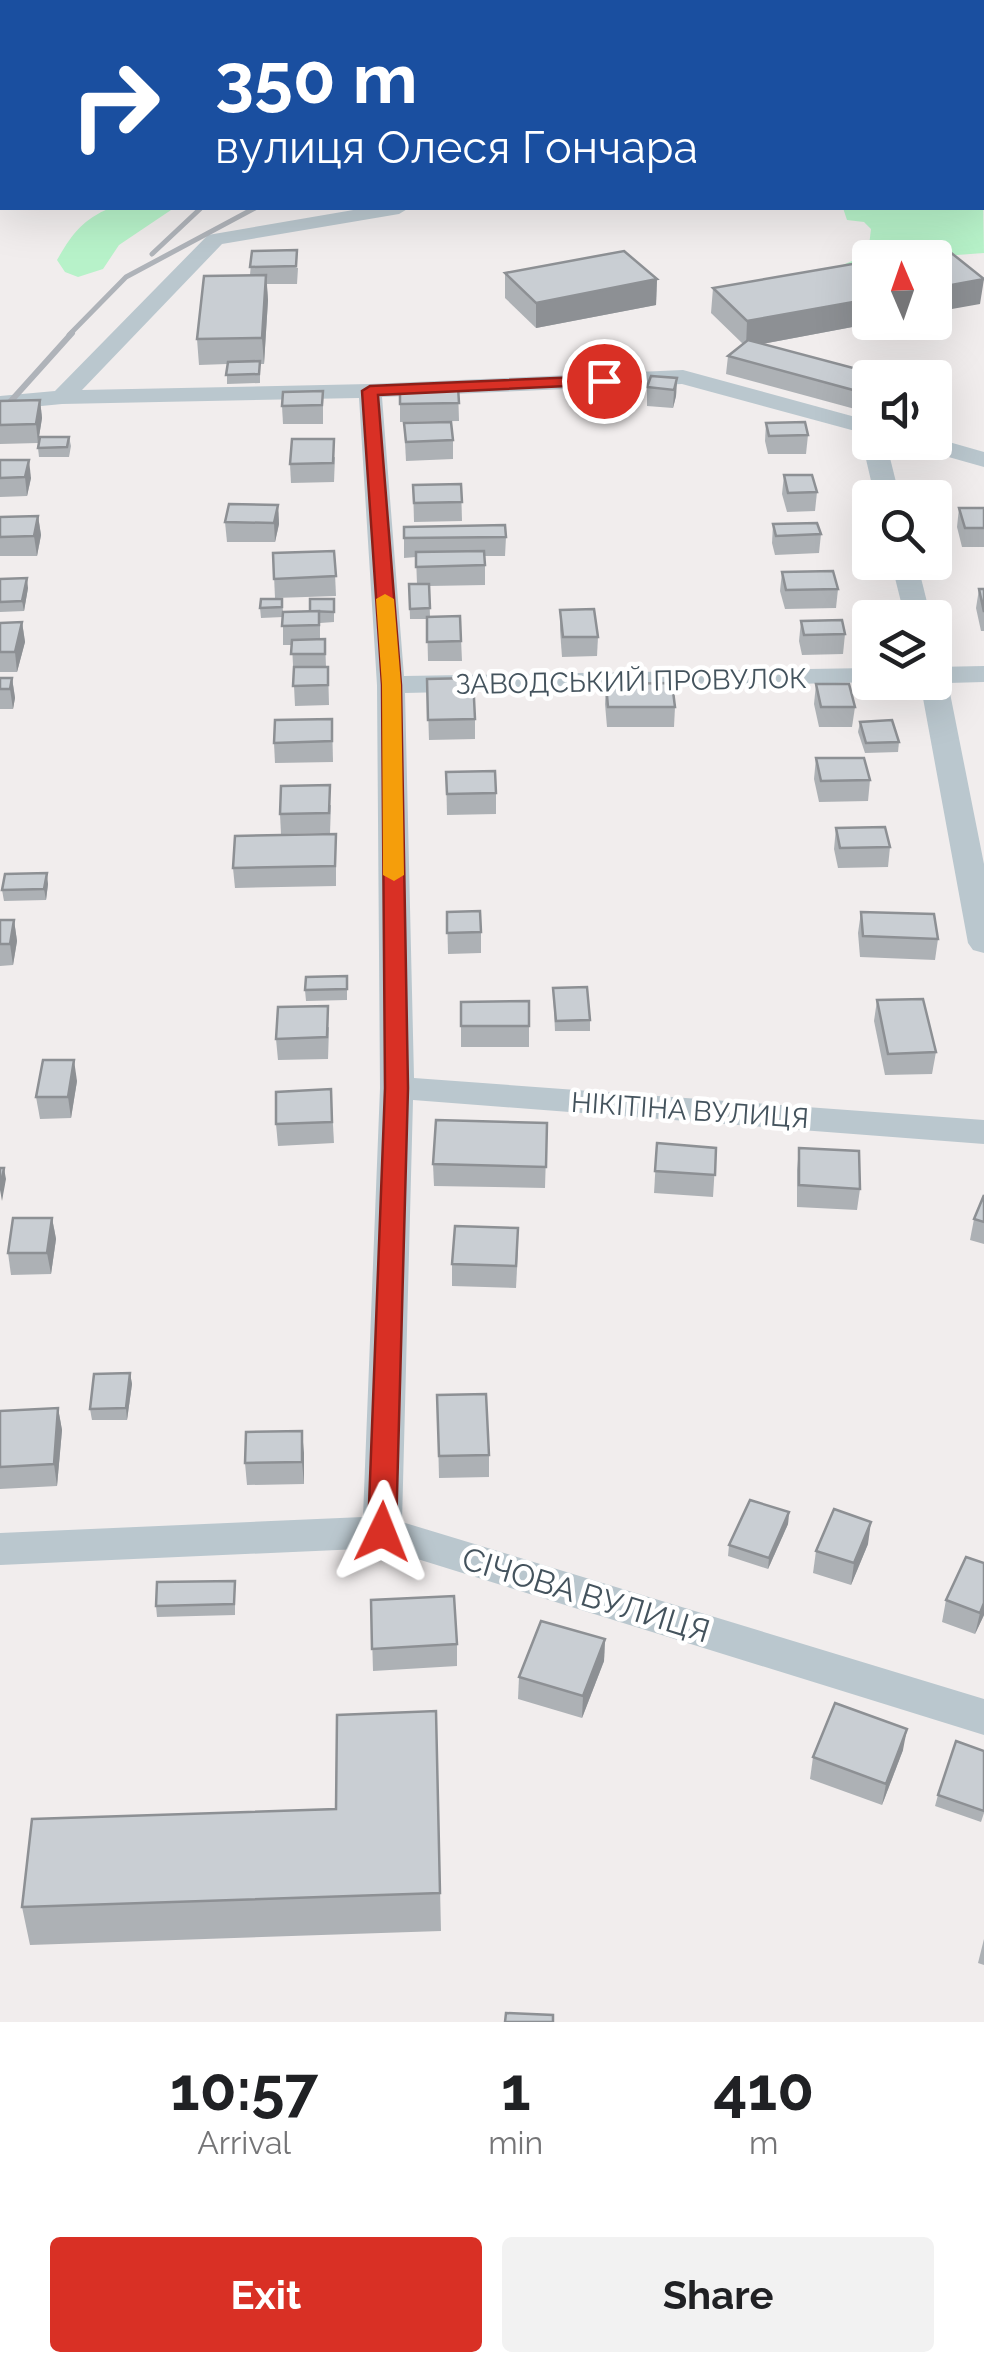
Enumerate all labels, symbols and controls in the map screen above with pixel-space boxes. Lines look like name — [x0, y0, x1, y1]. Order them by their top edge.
text: 350 m — [215, 37, 418, 119]
icon: right — [50, 40, 180, 170]
text: вулиця Олеся Гончара — [215, 121, 698, 174]
north arrow — [852, 240, 952, 340]
map controls — [852, 240, 952, 700]
pin — [562, 339, 647, 424]
icon: arrive — [577, 354, 632, 409]
button: sound — [852, 360, 952, 460]
button: search — [852, 480, 952, 580]
button: layers — [852, 600, 952, 700]
street label: ЗАВОДСЬКИЙ ПРОВУЛОК — [455, 662, 807, 701]
street label: НІКІТІНА ВУЛИЦЯ — [570, 1086, 810, 1135]
position arrow — [330, 1480, 434, 1584]
street label: СІЧОВА ВУЛИЦЯ — [458, 1539, 714, 1650]
text: 10:57 — [170, 2054, 318, 2124]
text: 1 — [501, 2054, 531, 2124]
text: 410 — [713, 2054, 814, 2124]
text: Arrival — [197, 2124, 291, 2161]
text: min — [488, 2124, 543, 2161]
text: m — [749, 2124, 778, 2161]
button: Exit — [50, 2237, 482, 2352]
button: Share — [502, 2237, 934, 2352]

